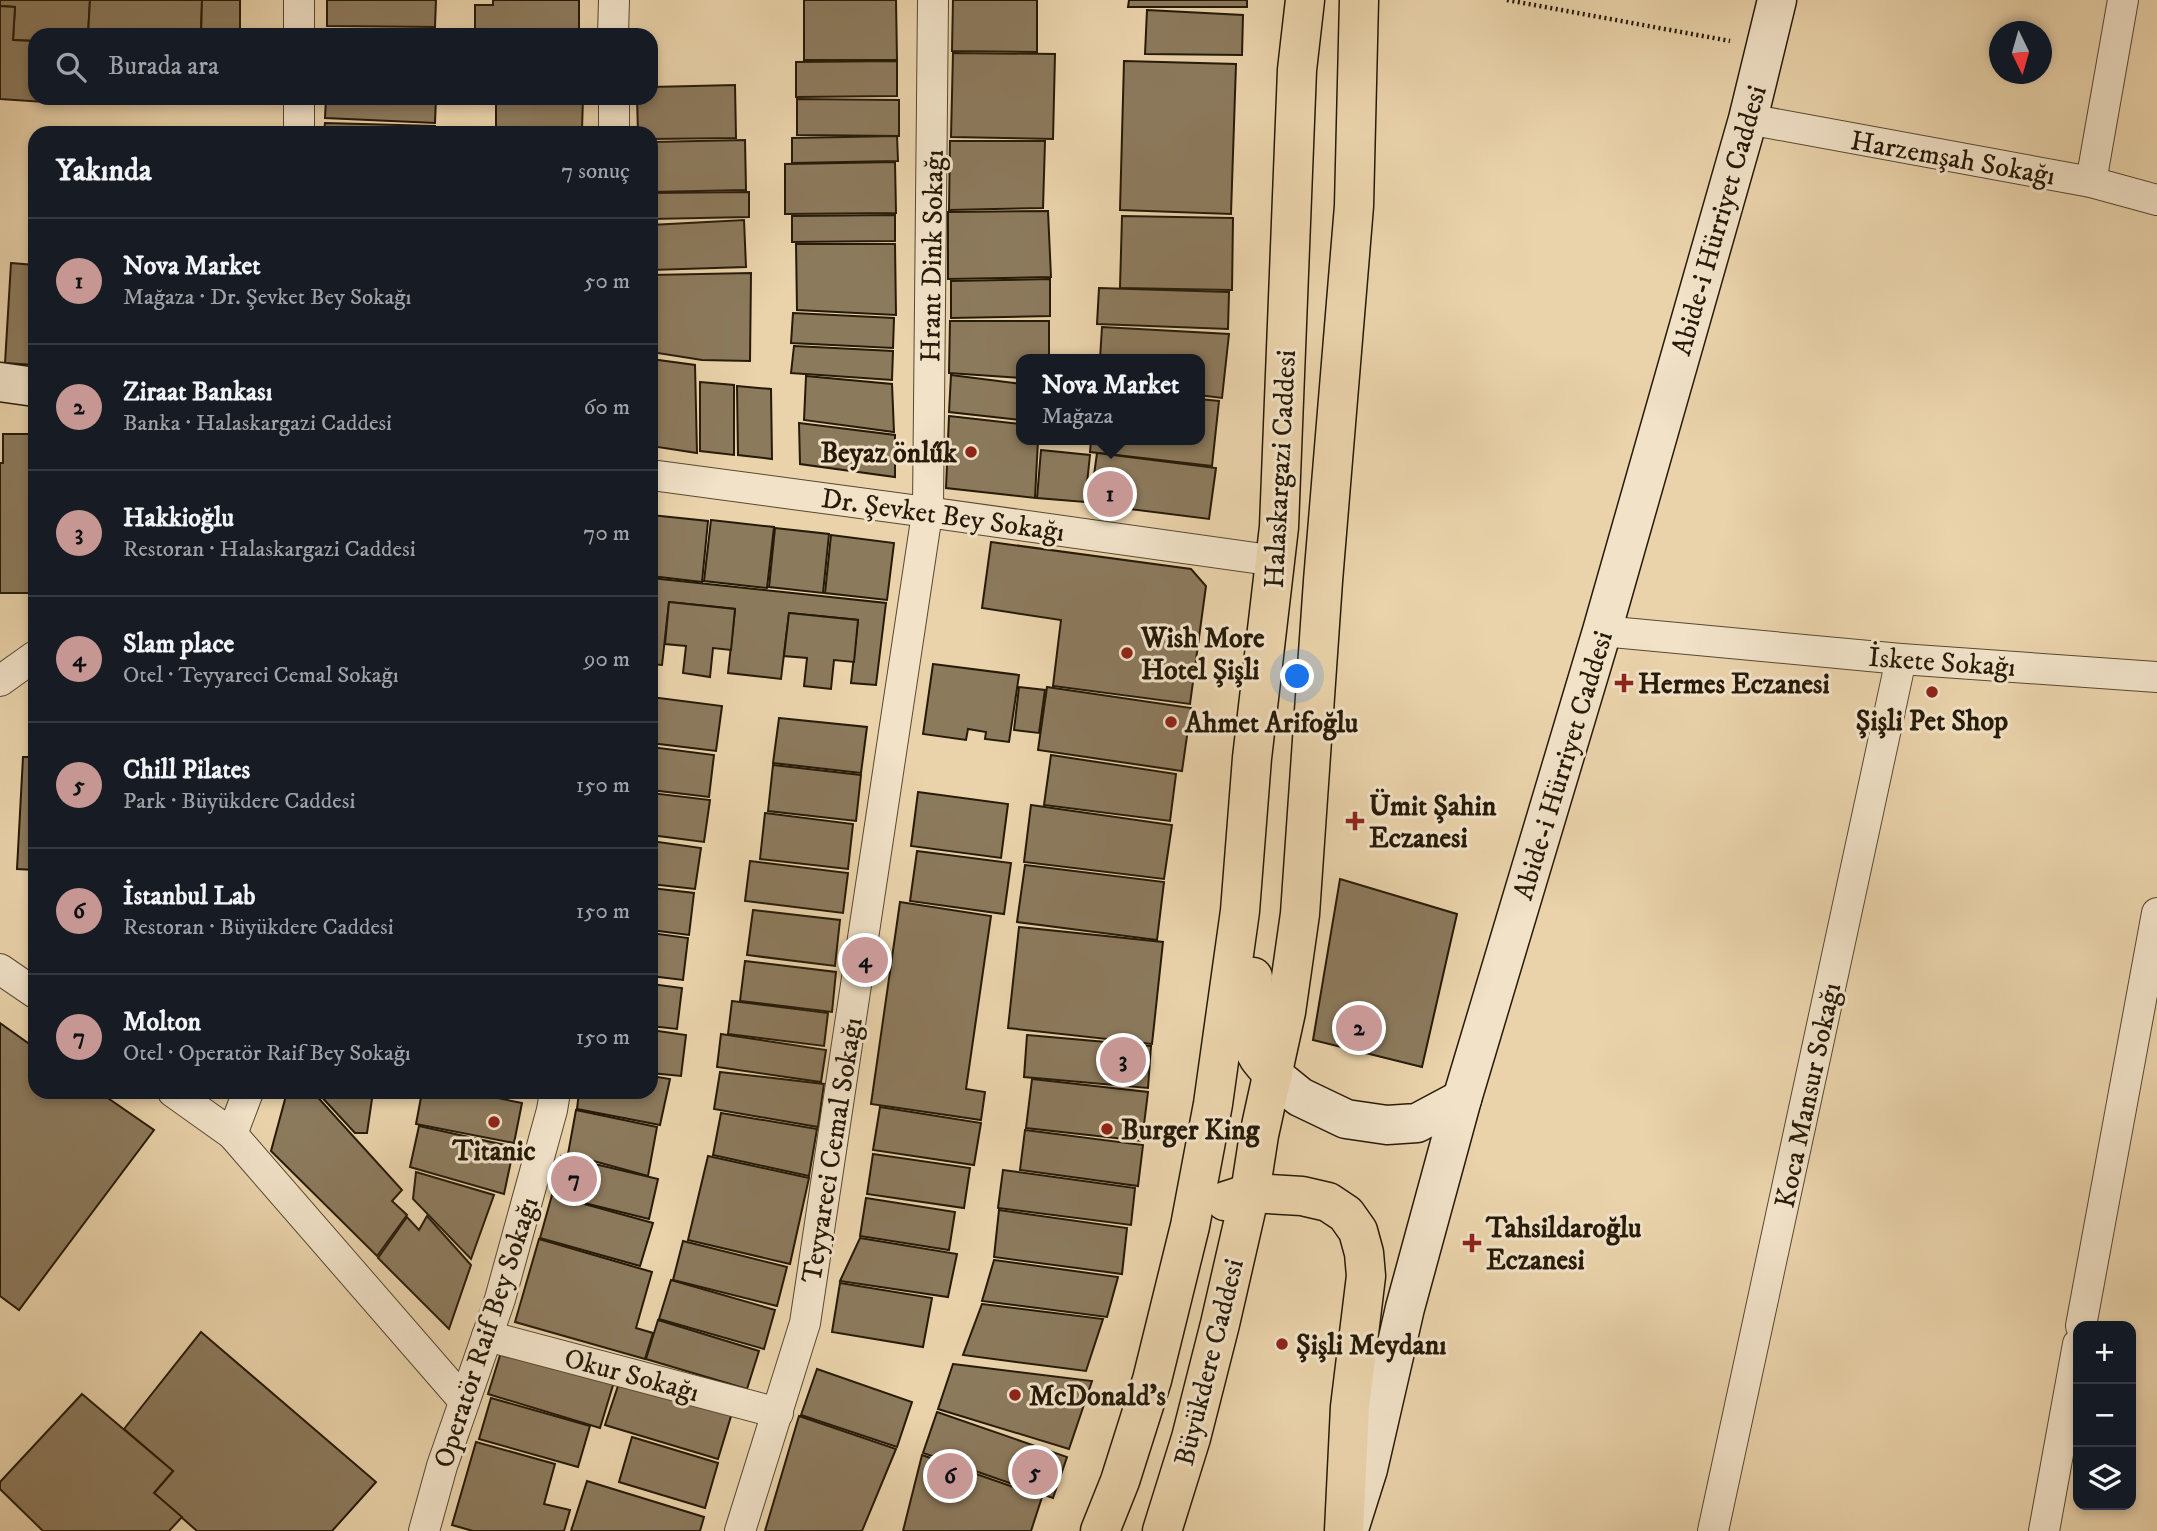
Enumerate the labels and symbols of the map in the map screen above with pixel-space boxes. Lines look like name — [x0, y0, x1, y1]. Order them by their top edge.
north arrow — [1989, 21, 2052, 84]
street label: Abide-i Hürriyet Caddesi — [1664, 81, 1775, 360]
street label: Harzemşah Sokağı — [1848, 123, 2058, 194]
street label: Hrant Dink Sokağı — [913, 149, 952, 363]
street label: Halaskargazi Caddesi — [1257, 349, 1304, 589]
place label: Beyaz önlűk — [820, 436, 958, 471]
marker: Beyaz önlűk — [963, 444, 979, 460]
pin: 1 — [1087, 468, 1133, 520]
street label: Dr. Şevket Bey Sokağı — [819, 481, 1067, 550]
place label: Wish More Hotel Şişli — [1140, 621, 1265, 688]
street label: Abide-i Hürriyet Caddesi — [1506, 627, 1621, 904]
street label: İskete Sokağı — [1867, 640, 2017, 685]
marker: Wish More Hotel Şişli — [1119, 645, 1135, 661]
your location — [1280, 659, 1314, 693]
place label: Hermes Eczanesi — [1638, 667, 1830, 702]
marker: Hermes Eczanesi — [1616, 675, 1632, 691]
marker: Şişli Pet Shop — [1924, 684, 1940, 700]
place label: Şişli Pet Shop — [1856, 704, 2008, 739]
place label: Ahmet Arifoğlu — [1184, 706, 1359, 741]
marker: Ahmet Arifoğlu — [1163, 714, 1179, 730]
place label: Ümit Şahin Eczanesi — [1369, 788, 1497, 856]
marker: Ümit Şahin Eczanesi — [1347, 813, 1363, 829]
pin: 4 — [842, 934, 888, 986]
street label: Koca Mansur Sokağı — [1768, 980, 1849, 1211]
pin: 2 — [1336, 1002, 1382, 1054]
street label: Teyyareci Cemal Sokağı — [794, 1015, 871, 1285]
pin: 3 — [1100, 1034, 1146, 1086]
place label: Burger King — [1121, 1113, 1261, 1148]
marker: Titanic — [486, 1114, 502, 1130]
marker: Burger King — [1099, 1121, 1115, 1137]
place label: Titanic — [451, 1134, 536, 1169]
pin: 7 — [551, 1153, 597, 1205]
street label: Operatör Raif Bey Sokağı — [426, 1193, 547, 1472]
place label: Tahsildaroğlu Eczanesi — [1485, 1211, 1642, 1278]
marker: Tahsildaroğlu Eczanesi — [1464, 1235, 1480, 1251]
street label: Büyükdere Caddesi — [1167, 1255, 1252, 1469]
place label: Şişli Meydanı — [1296, 1328, 1447, 1363]
marker: Şişli Meydanı — [1274, 1336, 1290, 1352]
street label: Okur Sokağı — [560, 1341, 703, 1410]
place label: McDonald's — [1029, 1379, 1166, 1414]
marker: McDonald's — [1007, 1387, 1023, 1403]
pin: 5 — [1012, 1446, 1058, 1498]
pin: 6 — [927, 1450, 973, 1502]

